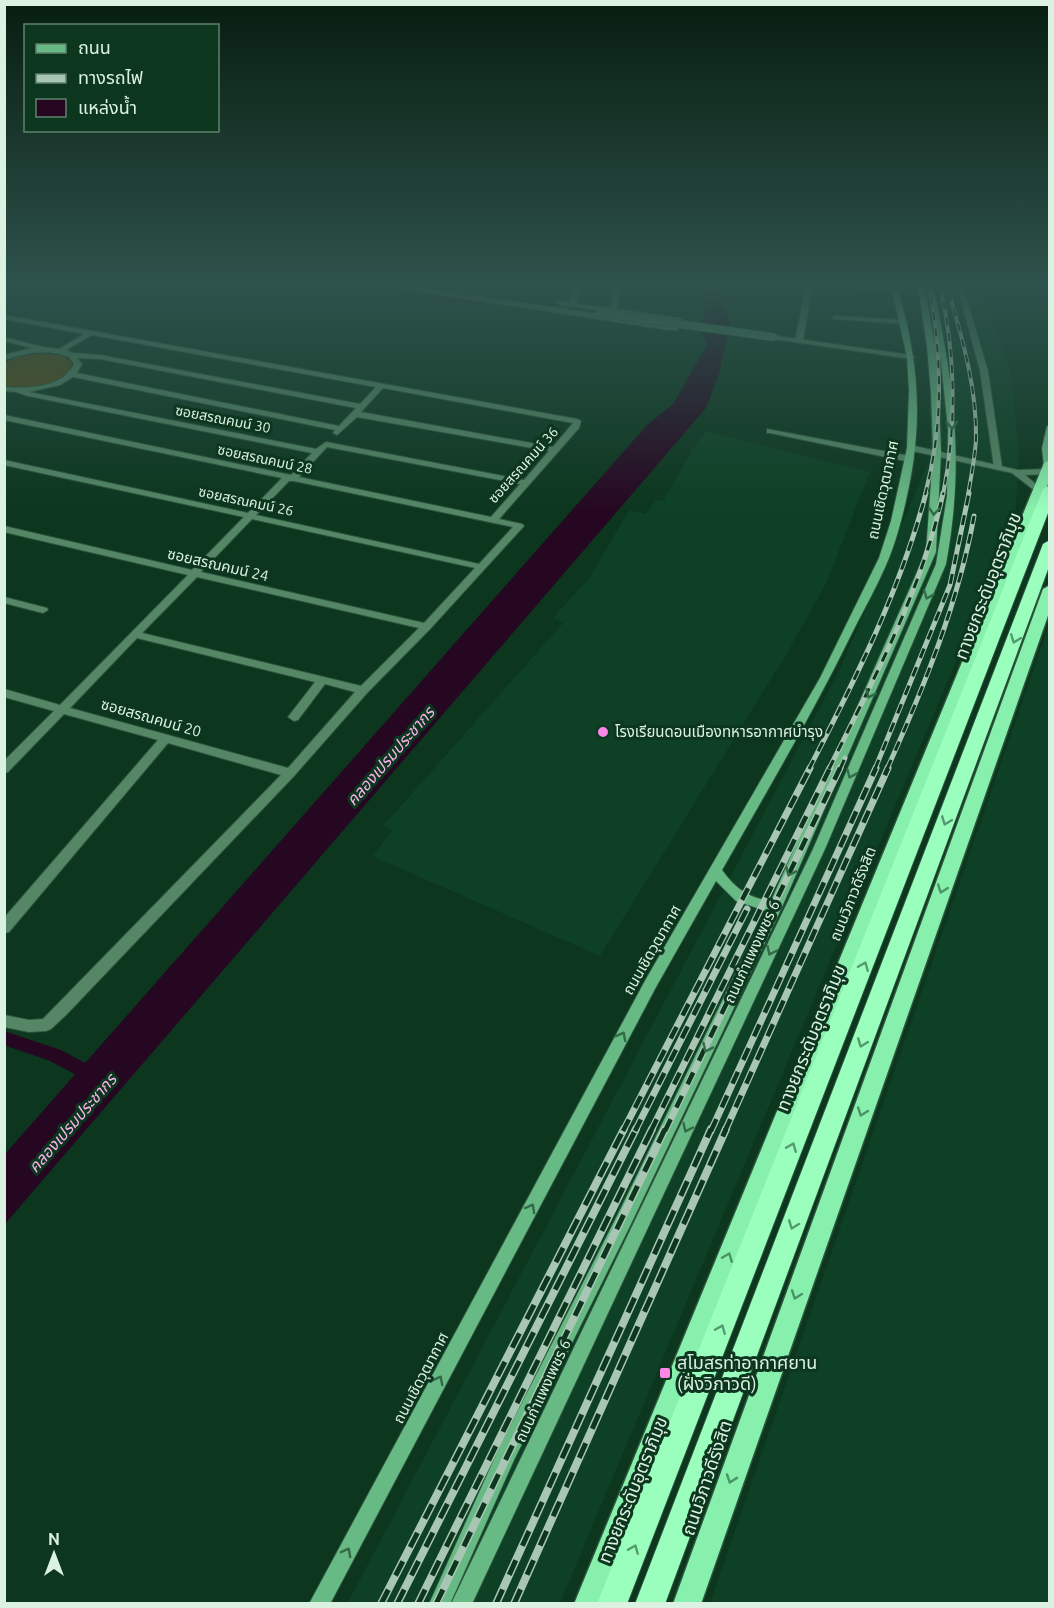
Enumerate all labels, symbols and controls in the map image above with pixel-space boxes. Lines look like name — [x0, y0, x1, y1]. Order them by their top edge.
legend — [24, 24, 219, 132]
text: ถนน — [78, 37, 111, 57]
text: ทางรถไฟ — [78, 67, 143, 87]
text: แหล่งน้ำ — [78, 95, 137, 117]
street label: ซอยสรณคมน์ 30 — [174, 402, 272, 436]
one-way arrow — [945, 421, 958, 430]
street label: ซอยสรณคมน์ 36 — [485, 424, 561, 506]
street label: ถนนเชิดวุฒากาศ — [864, 439, 902, 541]
street label: ซอยสรณคมน์ 28 — [216, 441, 314, 477]
street label: ซอยสรณคมน์ 26 — [197, 483, 295, 519]
one-way arrow — [928, 507, 941, 516]
street label: ทางยกระดับอุตราภิมุข — [950, 509, 1026, 663]
street label: ซอยสรณคมน์ 24 — [166, 545, 270, 584]
one-way arrow — [923, 589, 935, 600]
one-way arrow — [1010, 633, 1022, 644]
one-way arrow — [865, 687, 877, 698]
street label: ซอยสรณคมน์ 20 — [99, 695, 203, 740]
water label: คลองเปรมประชากร — [342, 702, 438, 809]
place label: โรงเรียนดอนเมืองทหารอากาศบำรุง — [615, 723, 823, 741]
marker: โรงเรียนดอนเมืองทหารอากาศบำรุง — [596, 725, 610, 739]
one-way arrow — [847, 768, 859, 779]
one-way arrow — [941, 815, 953, 826]
street label: ถนนวิภาวดีรังสิต — [826, 844, 879, 943]
one-way arrow — [786, 865, 798, 876]
one-way arrow — [936, 883, 949, 894]
street label: ถนนกำแพงเพชร 6 — [720, 898, 783, 1006]
street label: ถนนเชิดวุฒากาศ — [619, 902, 685, 998]
one-way arrow — [766, 945, 778, 956]
one-way arrow — [856, 961, 869, 972]
street label: ทางยกระดับอุตราภิมุข — [772, 962, 850, 1114]
one-way arrow — [615, 1032, 626, 1042]
one-way arrow — [857, 1037, 869, 1048]
one-way arrow — [703, 1042, 714, 1053]
water label: คลองเปรมประชากร — [24, 1069, 120, 1176]
one-way arrow — [856, 1106, 869, 1117]
one-way arrow — [682, 1121, 694, 1132]
one-way arrow — [785, 1142, 797, 1153]
one-way arrow — [524, 1204, 536, 1214]
one-way arrow — [788, 1219, 800, 1230]
one-way arrow — [721, 1253, 733, 1264]
one-way arrow — [790, 1290, 803, 1300]
one-way arrow — [713, 1324, 726, 1334]
street label: ถนนเชิดวุฒากาศ — [389, 1329, 453, 1427]
street label: ถนนกำแพงเพชร 6 — [511, 1337, 574, 1445]
place label: สโมสรท่าอากาศยาน (ฝั่งวิภาวดี) — [677, 1352, 817, 1394]
marker: สโมสรท่าอากาศยาน (ฝั่งวิภาวดี) — [658, 1366, 672, 1380]
one-way arrow — [432, 1376, 443, 1386]
street label: ทางยกระดับอุตราภิมุข — [594, 1414, 672, 1566]
street label: ถนนวิภาวดีรังสิต — [677, 1418, 735, 1538]
one-way arrow — [725, 1473, 738, 1484]
north arrow — [24, 1524, 84, 1584]
text: N — [48, 1530, 60, 1548]
one-way arrow — [626, 1544, 639, 1555]
one-way arrow — [340, 1548, 351, 1558]

